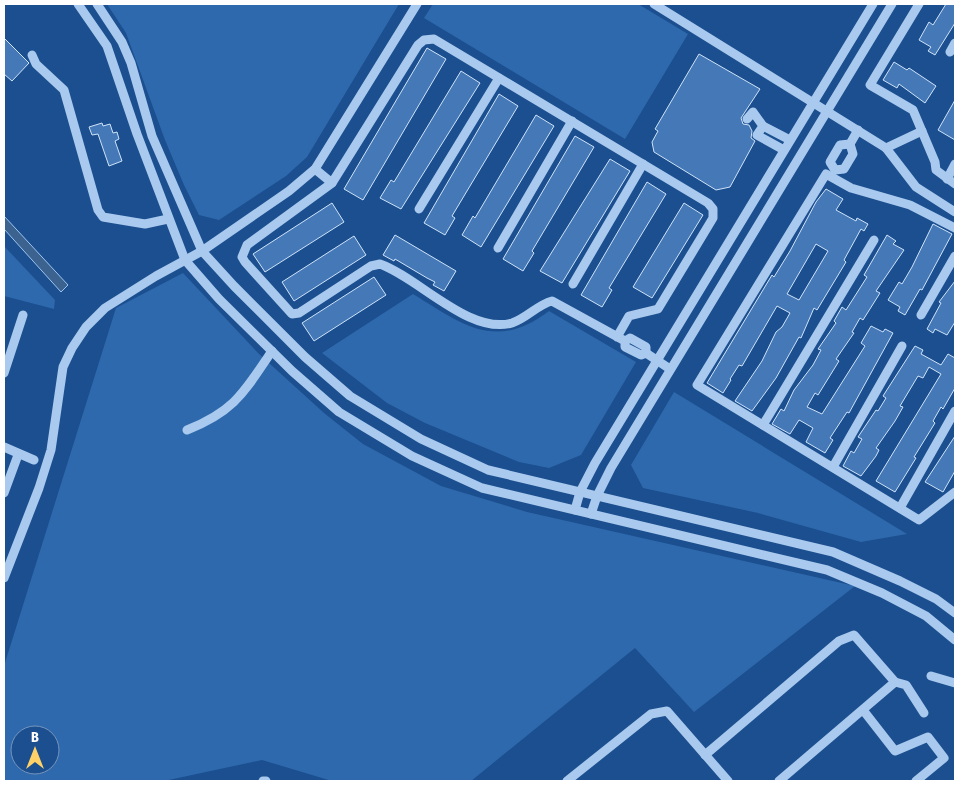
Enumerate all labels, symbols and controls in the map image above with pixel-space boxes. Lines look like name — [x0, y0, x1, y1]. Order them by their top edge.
north arrow — [10, 725, 60, 775]
text: B — [31, 729, 39, 746]

